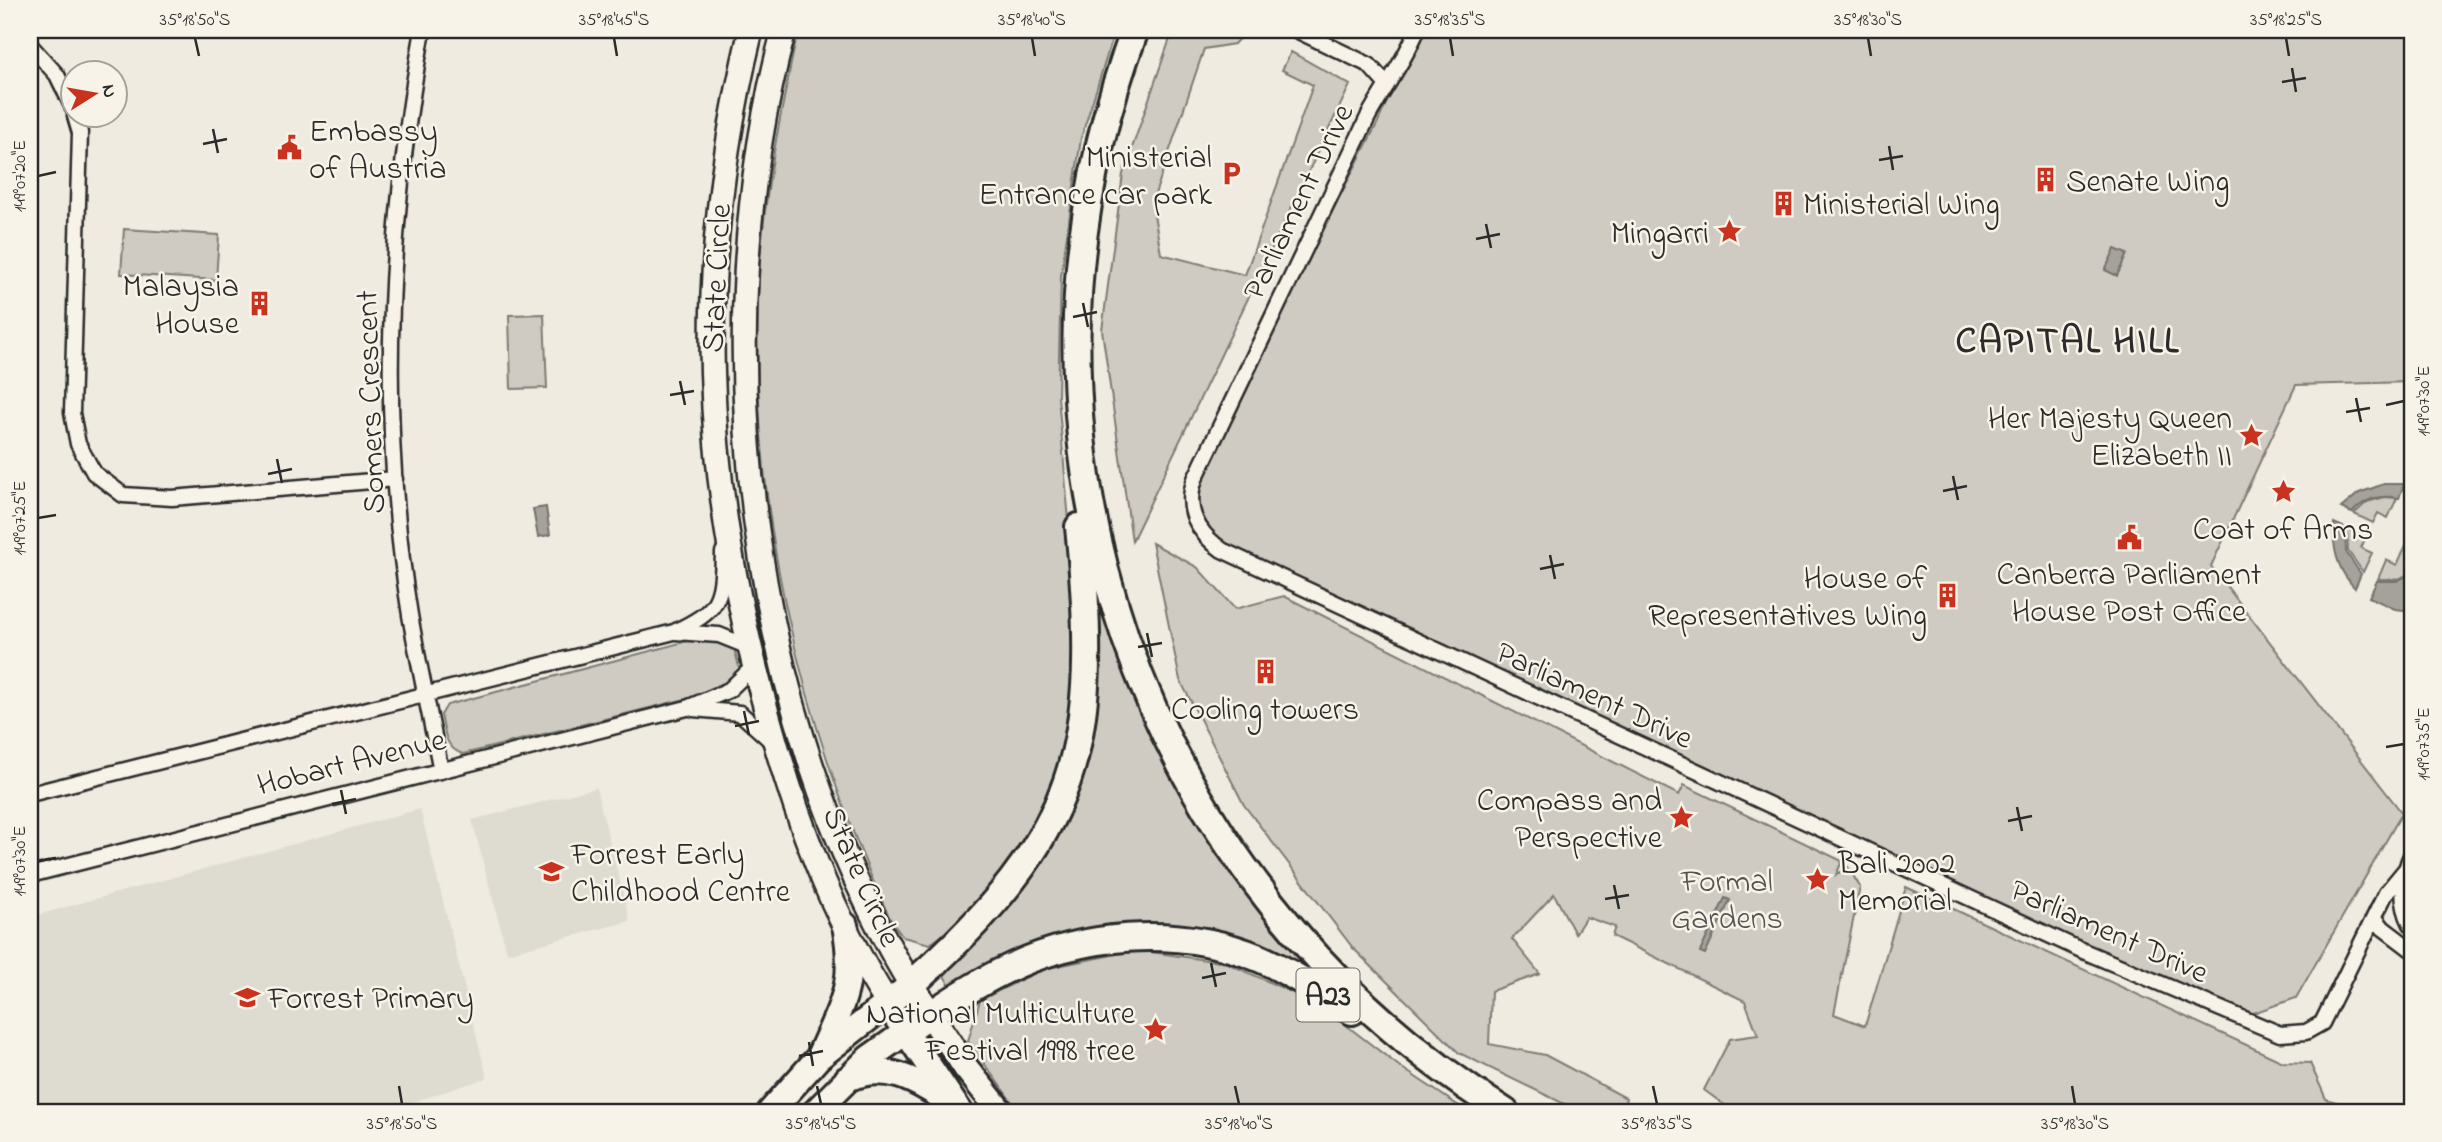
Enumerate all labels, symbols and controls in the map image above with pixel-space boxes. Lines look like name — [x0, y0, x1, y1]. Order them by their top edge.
text: 35°18'50"S — [160, 8, 230, 34]
text: 35°18'45"S — [579, 8, 649, 34]
text: 35°18'40"S — [998, 8, 1066, 34]
text: 35°18'35"S — [1415, 8, 1485, 34]
text: 35°18'30"S — [1834, 8, 1902, 34]
text: 35°18'25"S — [2250, 8, 2322, 34]
north arrow — [60, 60, 130, 130]
text: N — [94, 82, 123, 100]
street label: Parliament Drive — [1232, 96, 1368, 308]
place label: Embassy of Austria — [309, 110, 446, 194]
public building icon: Embassy of Austria — [275, 134, 303, 162]
place label: Ministerial Entrance car park — [979, 136, 1213, 220]
text: 149°07'20"E — [8, 140, 34, 212]
parking icon: Ministerial Entrance car park — [1218, 160, 1246, 188]
place label: Senate Wing — [2066, 160, 2229, 207]
building icon: Senate Wing — [2032, 166, 2060, 194]
place label: Ministerial Wing — [1803, 183, 2000, 230]
building icon: Ministerial Wing — [1769, 189, 1797, 217]
street label: State Circle — [691, 202, 746, 354]
place label: Mingarri — [1611, 212, 1709, 259]
place icon: Mingarri — [1715, 218, 1743, 246]
place label: Malaysia House — [123, 265, 240, 349]
building icon: Malaysia House — [245, 289, 273, 317]
street label: Somers Crescent — [345, 289, 400, 515]
district label: CAPITAL HILL — [1956, 315, 2180, 371]
text: 149°07'30"E — [2412, 366, 2438, 436]
place label: Her Majesty Queen Elizabeth II — [1988, 397, 2232, 481]
place icon: Her Majesty Queen Elizabeth II — [2238, 421, 2266, 449]
place icon: Coat of Arms — [2269, 478, 2297, 506]
text: 149°07'25"E — [8, 480, 34, 555]
place label: Coat of Arms — [2193, 508, 2373, 555]
public building icon: Canberra Parliament House Post Office — [2115, 523, 2143, 551]
place label: Canberra Parliament House Post Office — [1997, 553, 2262, 637]
place label: House of Representatives Wing — [1648, 557, 1927, 641]
building icon: House of Representatives Wing — [1933, 581, 1961, 609]
street label: Parliament Drive — [1487, 631, 1700, 764]
building icon: Cooling towers — [1251, 658, 1279, 686]
place label: Cooling towers — [1171, 688, 1359, 735]
text: 149°07'35"E — [2412, 707, 2438, 781]
street label: Hobart Avenue — [253, 718, 452, 811]
place label: Compass and Perspective — [1477, 779, 1663, 863]
street label: State Circle — [808, 800, 912, 956]
place icon: Compass and Perspective — [1668, 803, 1696, 831]
text: 149°07'30"E — [8, 826, 34, 896]
place label: Forrest Early Childhood Centre — [570, 833, 791, 917]
place label: Bali 2002 Memorial — [1837, 842, 1956, 926]
school or university icon: Forrest Early Childhood Centre — [537, 857, 565, 885]
park label: Formal Gardens — [1671, 860, 1783, 944]
place icon: Bali 2002 Memorial — [1804, 866, 1832, 894]
street label: Parliament Drive — [2002, 868, 2216, 998]
road number: A23 — [1296, 968, 1360, 1021]
place label: Forrest Primary — [267, 977, 474, 1024]
school or university icon: Forrest Primary — [234, 983, 262, 1011]
place label: National Multiculture Festival 1998 tree — [866, 992, 1136, 1076]
place icon: National Multiculture Festival 1998 tree — [1141, 1016, 1169, 1044]
text: 35°18'50"S — [367, 1112, 437, 1138]
text: 35°18'45"S — [786, 1112, 856, 1138]
text: 35°18'40"S — [1205, 1112, 1273, 1138]
text: 35°18'35"S — [1622, 1112, 1692, 1138]
text: 35°18'30"S — [2041, 1112, 2109, 1138]

